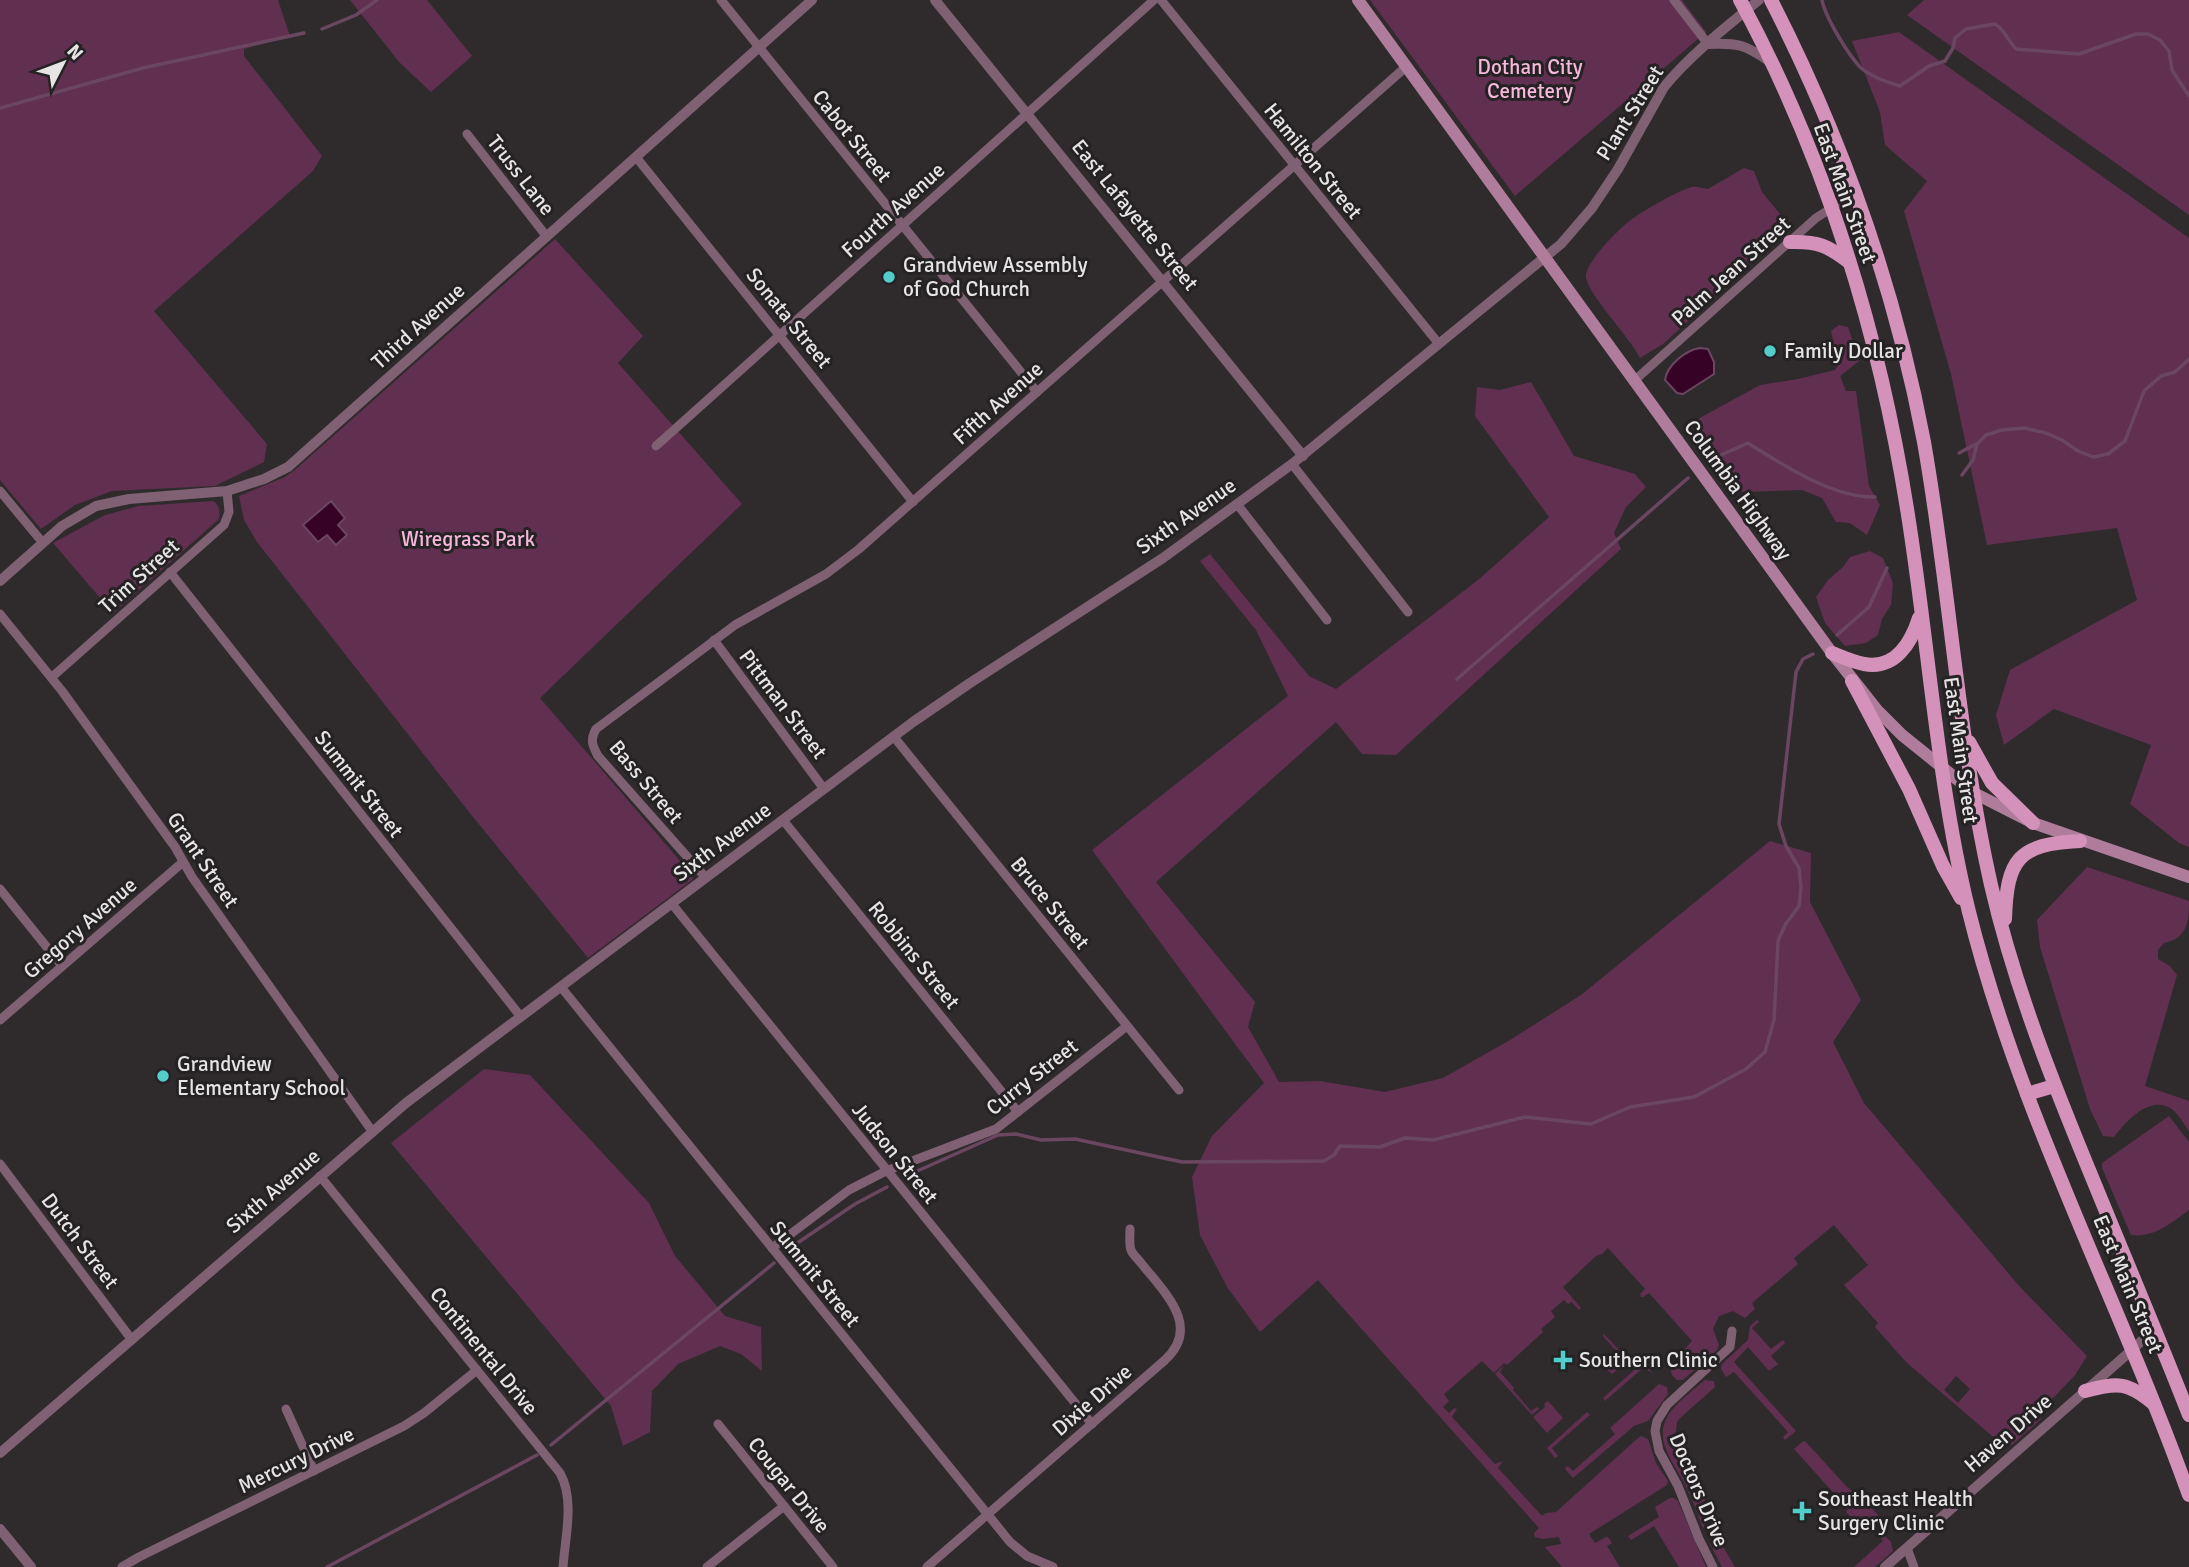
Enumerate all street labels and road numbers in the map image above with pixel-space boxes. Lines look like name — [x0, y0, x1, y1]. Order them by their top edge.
street label: Plant Street — [1591, 61, 1669, 165]
street label: Cabot Street — [807, 84, 897, 188]
street label: Hamilton Street — [1258, 98, 1368, 224]
street label: East Main Street — [1808, 119, 1882, 267]
street label: Truss Lane — [482, 130, 560, 220]
street label: East Lafayette Street — [1066, 134, 1204, 296]
street label: Fourth Avenue — [836, 157, 950, 263]
street label: Palm Jean Street — [1666, 211, 1796, 331]
street label: Sonata Street — [741, 262, 837, 374]
street label: Third Avenue — [366, 277, 470, 375]
street label: Fifth Avenue — [948, 356, 1048, 450]
street label: Columbia Highway — [1678, 415, 1798, 565]
street label: Sixth Avenue — [1131, 472, 1241, 560]
street label: Trim Street — [93, 533, 185, 619]
street label: Pittman Street — [733, 644, 833, 764]
street label: East Main Street — [1938, 675, 1984, 825]
street label: Summit Street — [309, 725, 409, 843]
street label: Bass Street — [604, 735, 688, 829]
street label: Sixth Avenue — [668, 797, 776, 887]
street label: Grant Street — [162, 807, 244, 913]
street label: Bruce Street — [1005, 852, 1095, 954]
street label: Gregory Avenue — [18, 872, 142, 984]
street label: Robbins Street — [863, 896, 965, 1014]
street label: Curry Street — [981, 1033, 1083, 1121]
street label: Judson Street — [846, 1097, 944, 1209]
street label: Sixth Avenue — [221, 1143, 325, 1239]
street label: Dutch Street — [36, 1188, 124, 1294]
street label: East Main Street — [2087, 1211, 2169, 1357]
street label: Summit Street — [764, 1216, 866, 1332]
street label: Continental Drive — [424, 1282, 544, 1420]
street label: Dixie Drive — [1047, 1358, 1137, 1442]
street label: Haven Drive — [1959, 1388, 2057, 1478]
street label: Mercury Drive — [234, 1421, 358, 1499]
street label: Doctors Drive — [1663, 1429, 1735, 1551]
street label: Cougar Drive — [742, 1432, 836, 1538]

